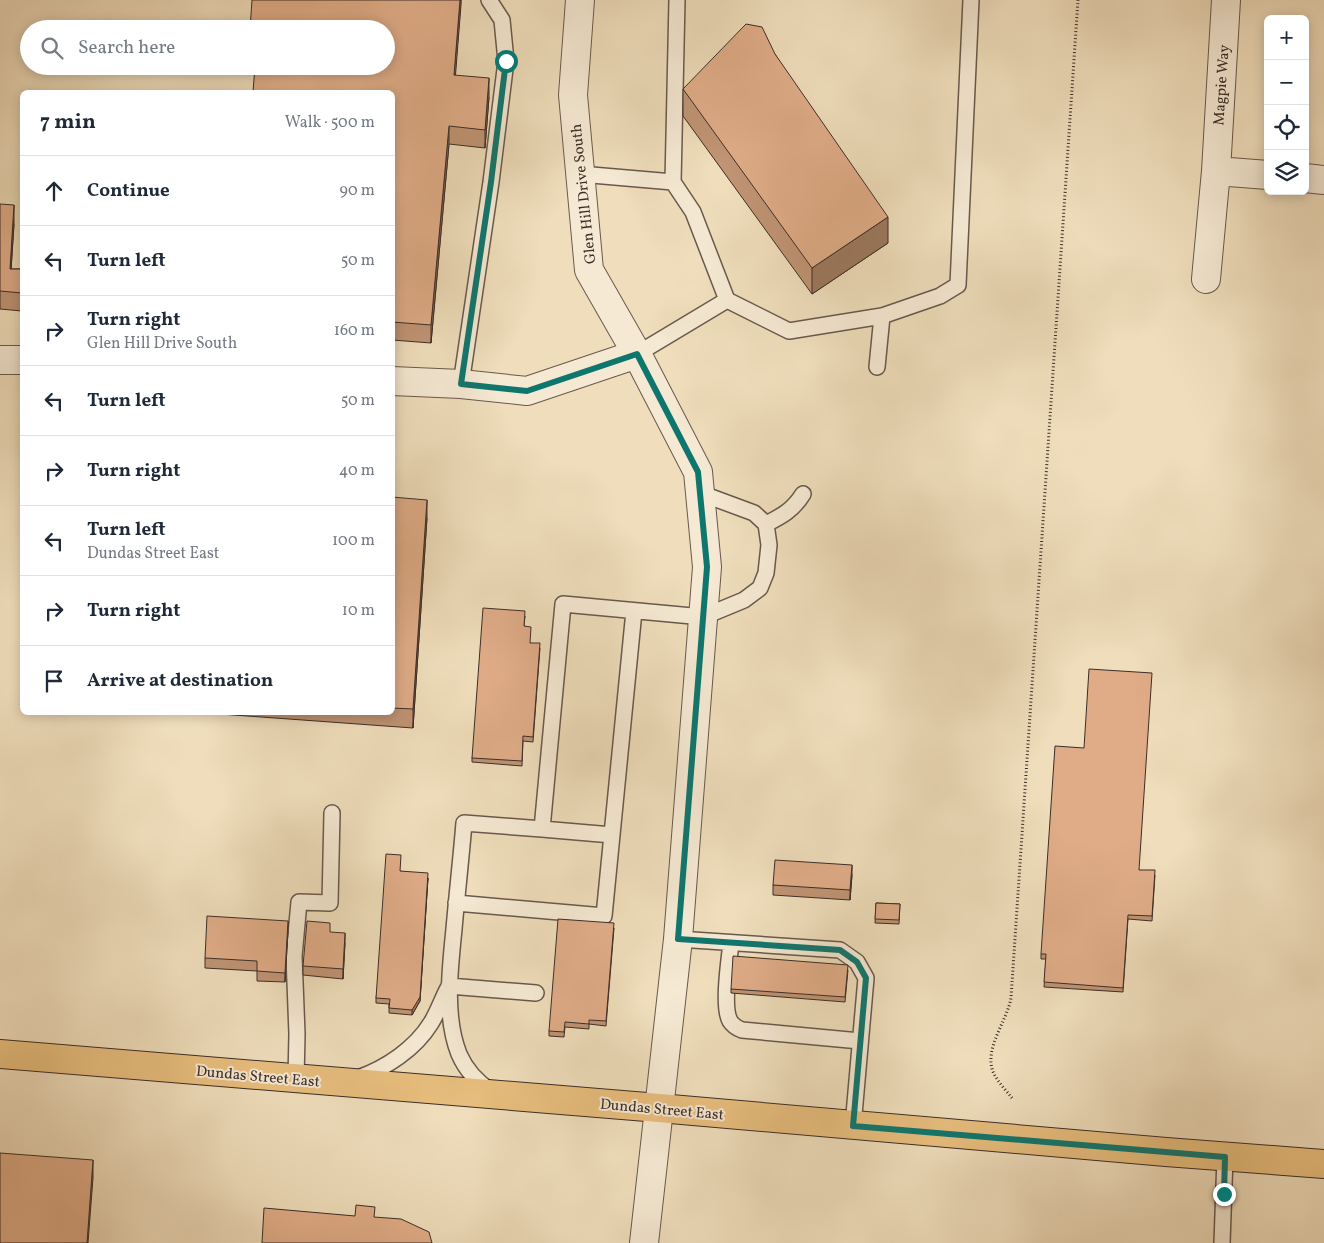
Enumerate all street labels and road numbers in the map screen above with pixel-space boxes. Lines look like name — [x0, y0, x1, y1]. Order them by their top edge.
street label: Magpie Way — [1209, 44, 1236, 126]
street label: Glen Hill Drive South — [567, 123, 602, 265]
street label: Dundas Street East — [195, 1062, 321, 1093]
street label: Dundas Street East — [599, 1095, 725, 1126]

